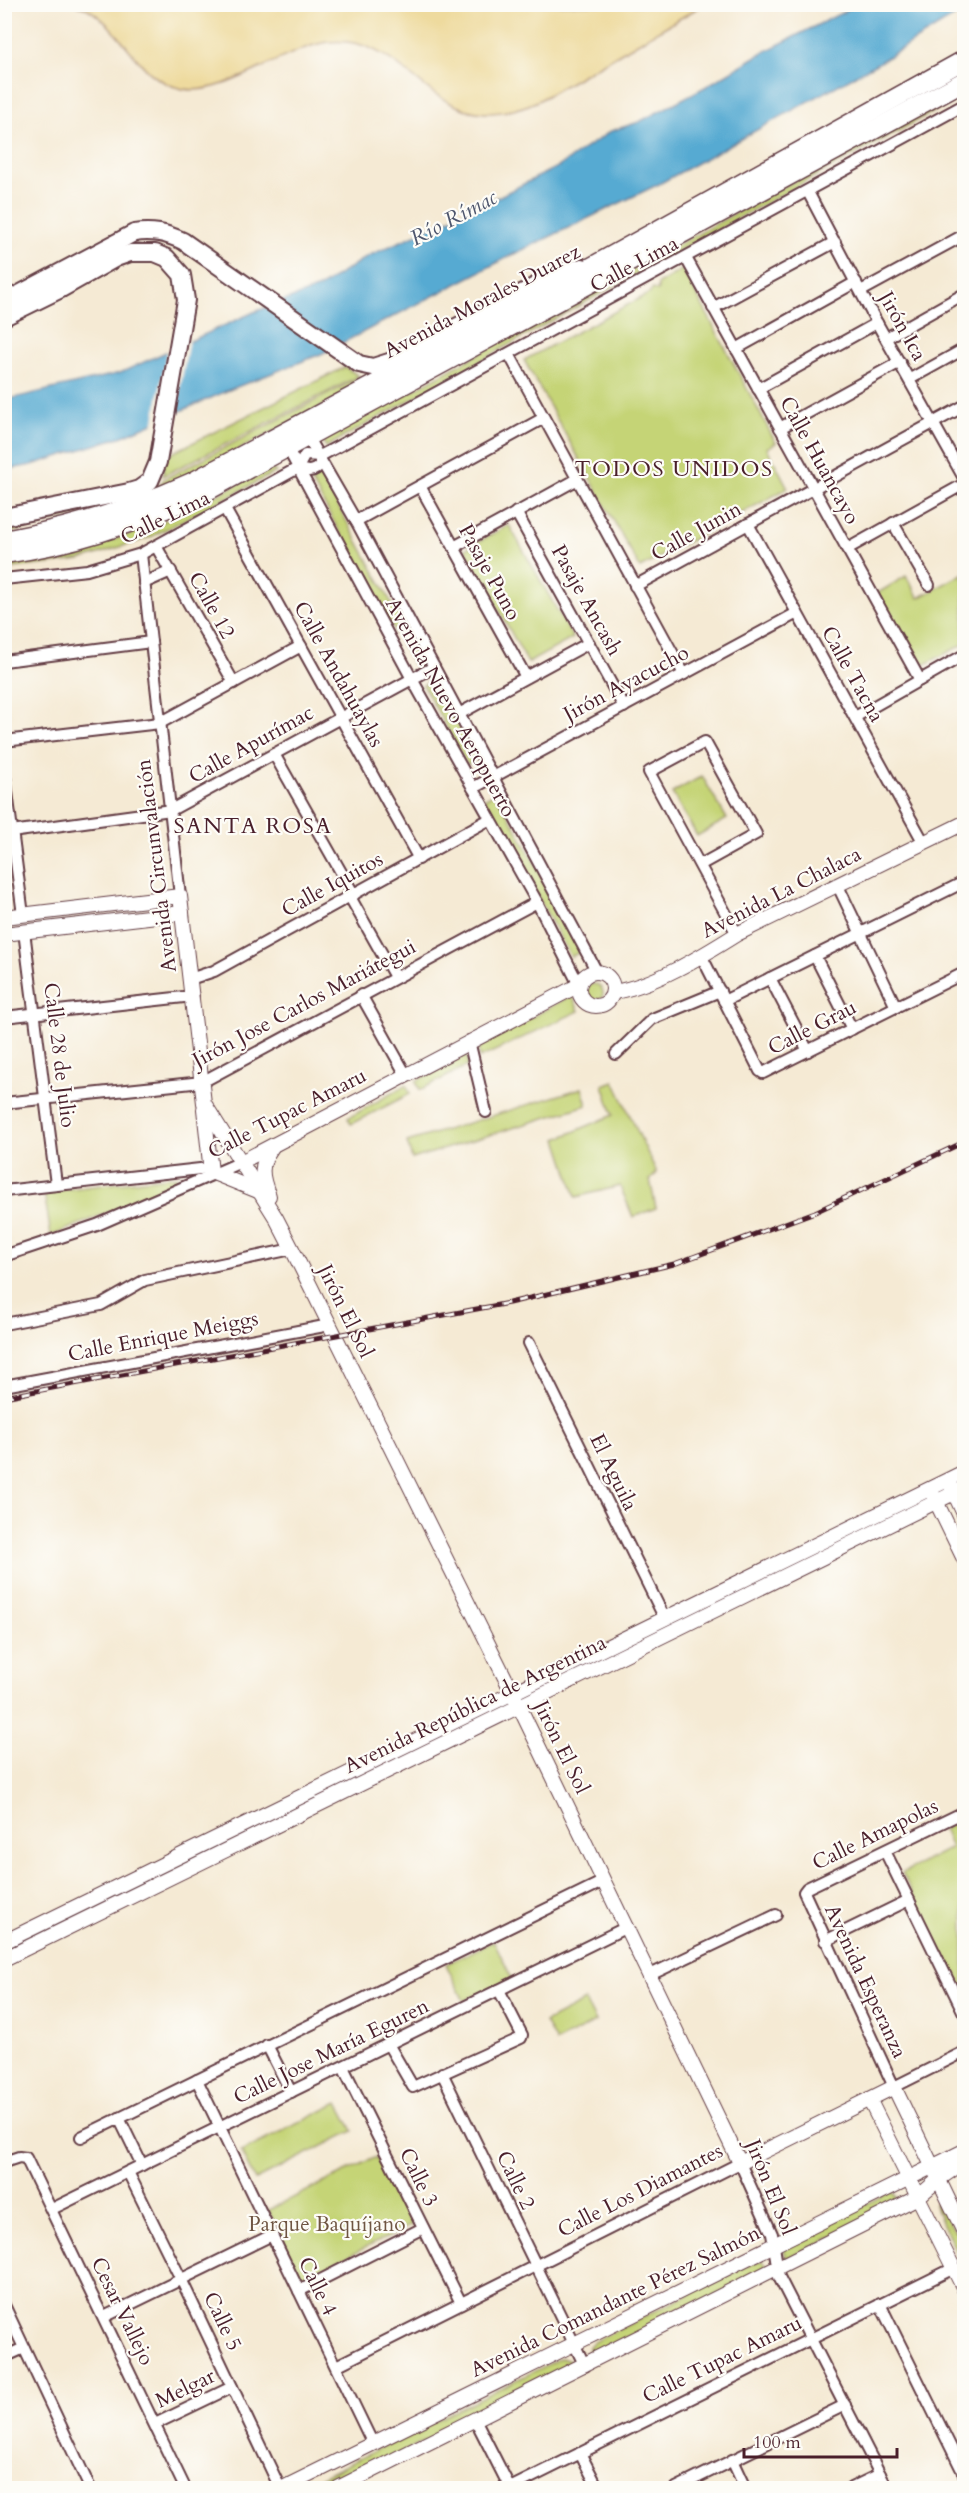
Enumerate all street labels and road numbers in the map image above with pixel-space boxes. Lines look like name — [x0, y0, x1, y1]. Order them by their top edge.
street label: Calle Lima — [585, 229, 684, 300]
street label: Avenida Morales Duarez — [379, 237, 586, 366]
street label: Jirón Ica — [870, 284, 934, 366]
street label: Calle Huancayo — [772, 391, 867, 529]
street label: Calle Lima — [116, 483, 215, 552]
street label: Calle Junin — [646, 495, 747, 568]
street label: Pasaje Puno — [451, 519, 528, 626]
street label: Pasaje Ancash — [544, 540, 629, 661]
street label: Calle 12 — [181, 567, 242, 644]
street label: Avenida Nuevo Aeropuerto — [378, 592, 523, 822]
street label: Calle Andahuaylas — [286, 596, 391, 752]
street label: Calle Tacna — [814, 621, 891, 728]
street label: Jirón Ayacucho — [556, 638, 694, 730]
street label: Calle Apurímac — [184, 698, 319, 791]
street label: Avenida Circunvalación — [129, 758, 184, 974]
street label: Avenida La Chalaca — [696, 840, 866, 945]
street label: Calle Iquitos — [276, 845, 388, 924]
street label: Jirón Jose Carlos Mariátegui — [185, 932, 421, 1076]
street label: Calle 28 de Julio — [36, 981, 83, 1129]
street label: Calle Grau — [763, 993, 862, 1062]
street label: Calle Tupac Amaru — [203, 1061, 371, 1166]
street label: Jirón El Sol — [309, 1257, 381, 1363]
street label: Calle Enrique Meiggs — [66, 1304, 261, 1369]
street label: El Aguila — [582, 1429, 645, 1516]
street label: Avenida República de Argentina — [339, 1628, 611, 1781]
street label: Jirón El Sol — [525, 1693, 597, 1799]
street label: Calle Amapolas — [807, 1791, 943, 1877]
street label: Avenida Esperanza — [817, 1900, 914, 2063]
street label: Calle Jose María Eguren — [229, 1991, 434, 2111]
street label: Jirón El Sol — [737, 2132, 803, 2239]
street label: Calle Los Diamantes — [553, 2136, 728, 2245]
street label: Calle 3 — [392, 2143, 445, 2211]
street label: Calle 2 — [489, 2146, 542, 2215]
street label: Avenida Comandante Pérez Salmón — [465, 2218, 765, 2384]
street label: Cesar Vallejo — [84, 2252, 161, 2370]
street label: Calle 4 — [291, 2252, 344, 2321]
street label: Calle 5 — [196, 2287, 249, 2355]
street label: Calle Tupac Amaru — [638, 2308, 807, 2411]
street label: Melgar — [150, 2361, 220, 2415]

